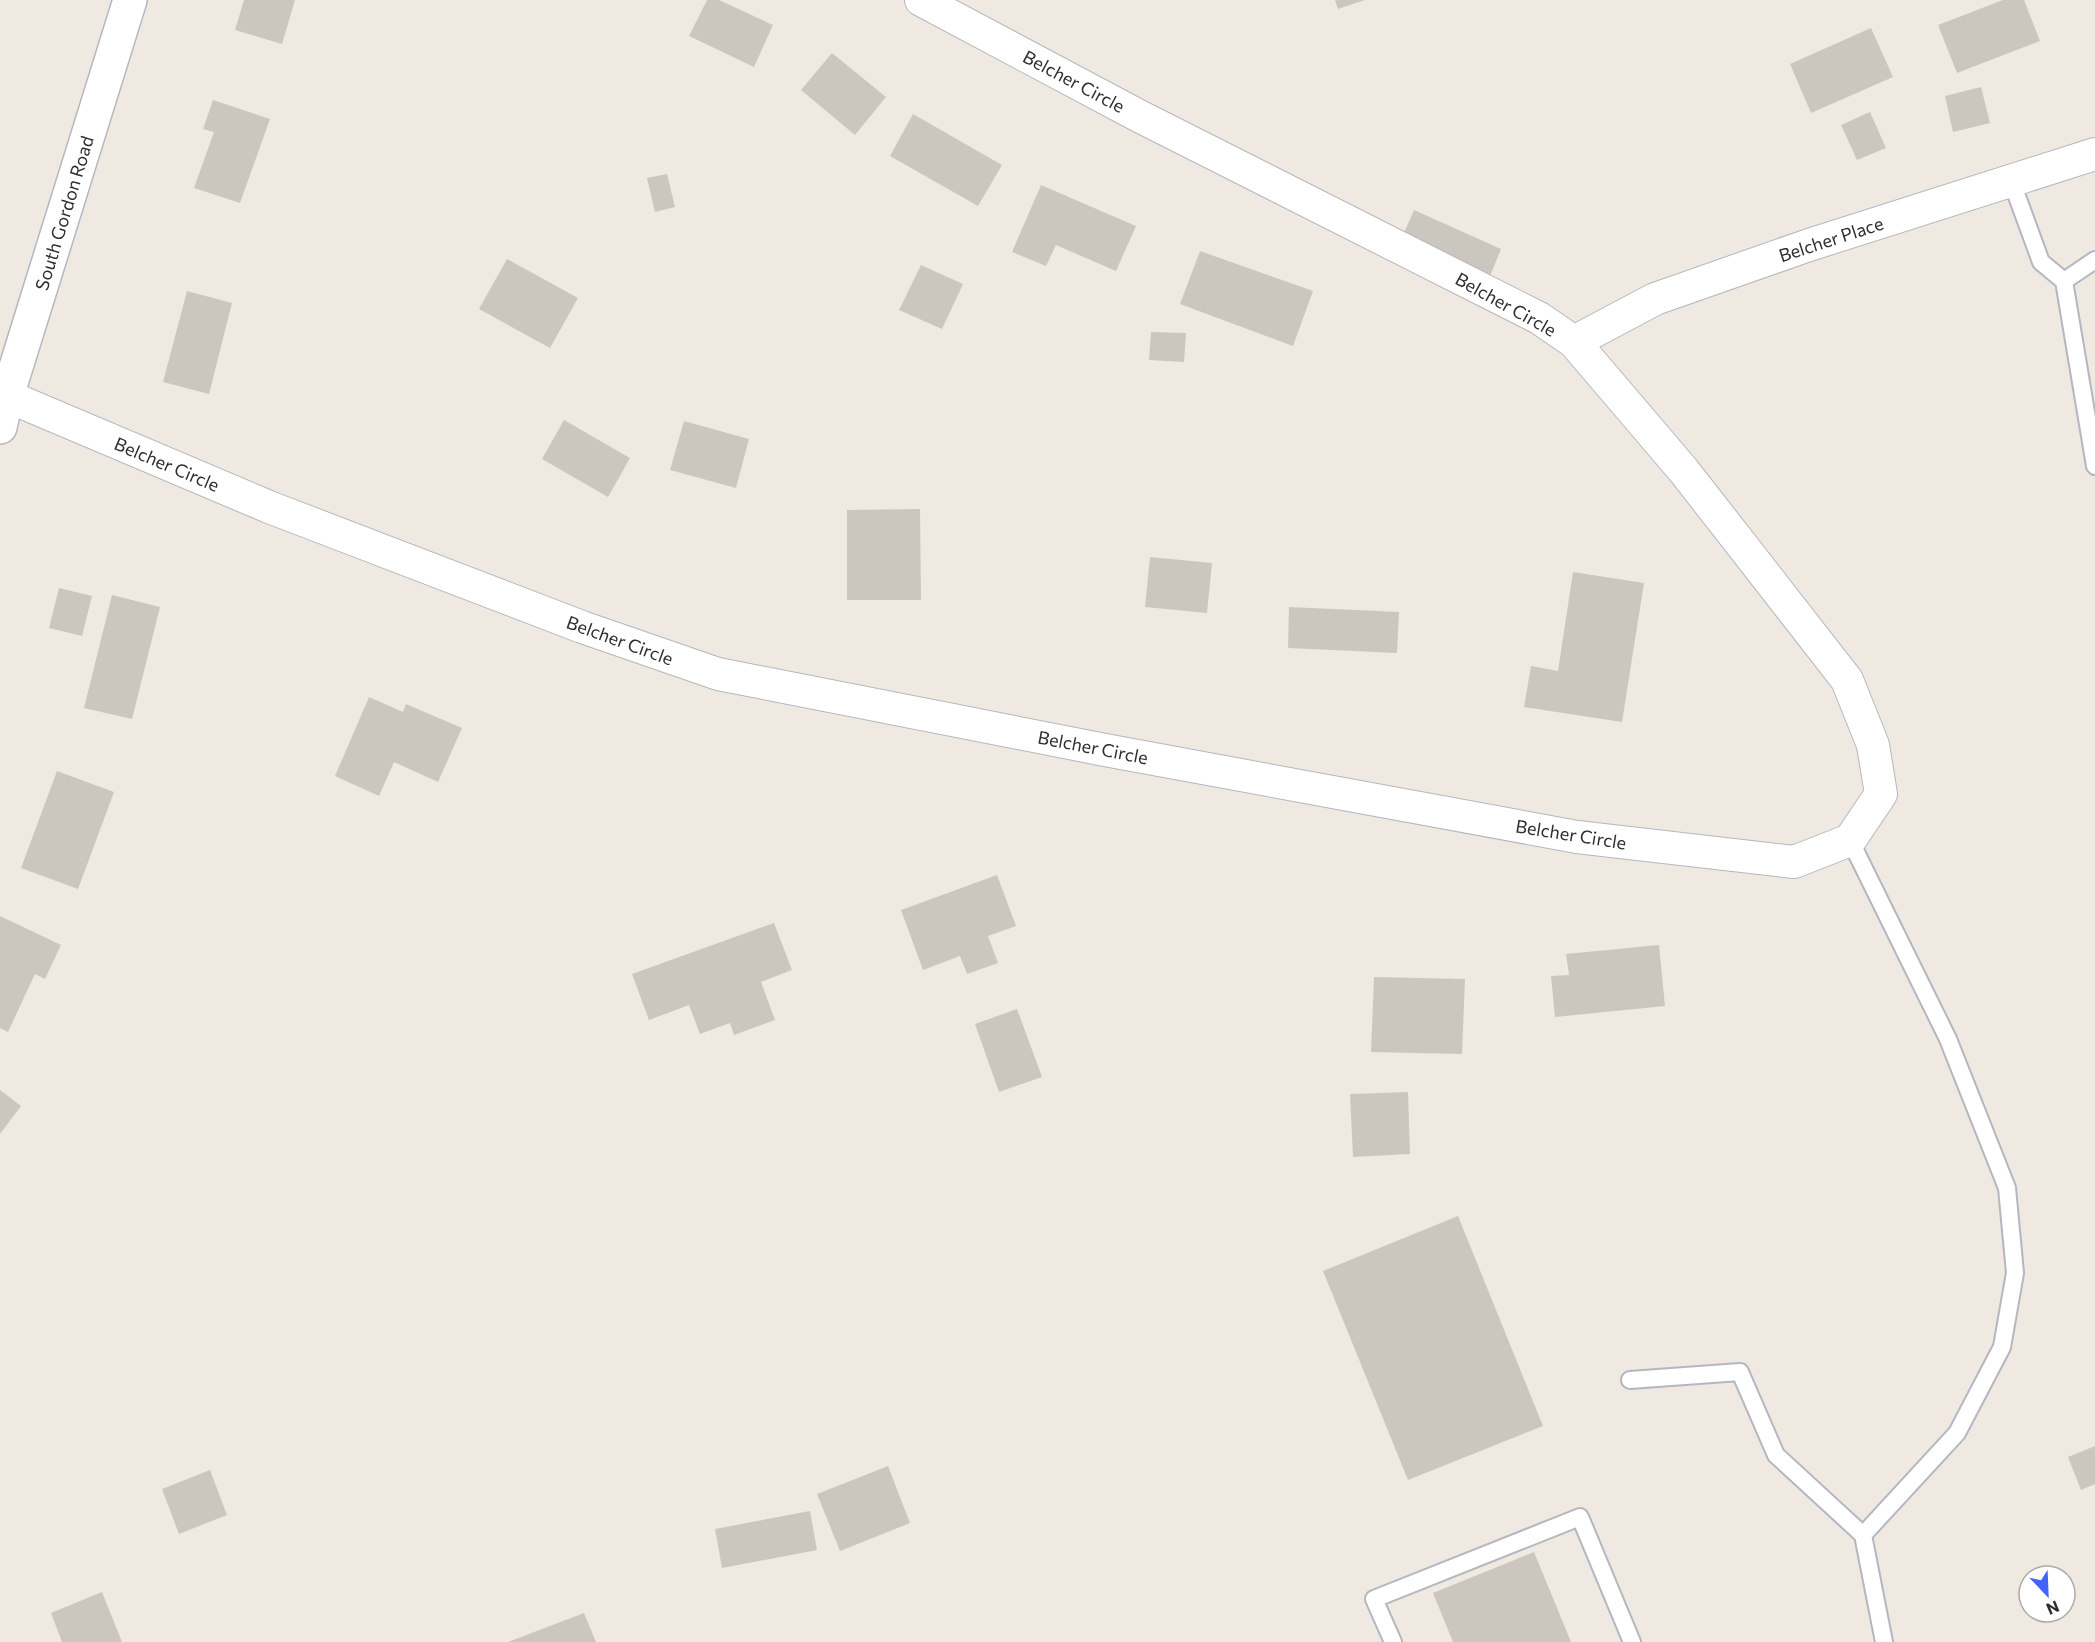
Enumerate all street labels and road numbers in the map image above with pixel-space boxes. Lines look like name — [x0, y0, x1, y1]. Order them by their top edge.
street label: Belcher Circle — [1019, 45, 1129, 117]
street label: South Gordon Road — [30, 133, 98, 293]
street label: Belcher Place — [1776, 212, 1886, 266]
street label: Belcher Circle — [1452, 267, 1560, 341]
street label: Belcher Circle — [111, 432, 223, 496]
street label: Belcher Circle — [564, 611, 676, 669]
street label: Belcher Circle — [1036, 726, 1150, 768]
street label: Belcher Circle — [1514, 814, 1628, 854]

